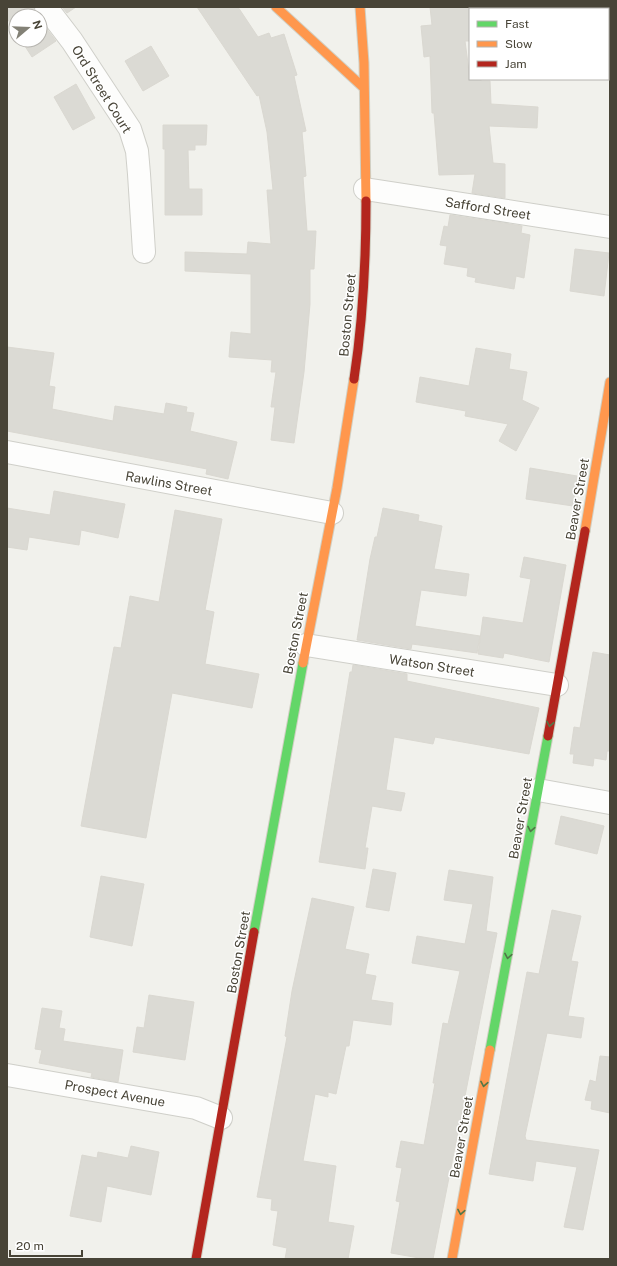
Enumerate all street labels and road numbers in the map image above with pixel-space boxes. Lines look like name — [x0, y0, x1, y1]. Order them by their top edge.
street label: Ord Street Court — [69, 43, 135, 136]
street label: Safford Street — [444, 194, 532, 223]
street label: Boston Street — [336, 273, 359, 357]
street label: Beaver Street — [563, 457, 592, 541]
street label: Rawlins Street — [124, 468, 214, 499]
street label: Boston Street — [280, 591, 311, 675]
street label: Watson Street — [388, 651, 476, 680]
street label: Beaver Street — [506, 776, 535, 860]
street label: Boston Street — [224, 910, 253, 994]
street label: Prospect Avenue — [63, 1077, 166, 1110]
street label: Beaver Street — [447, 1095, 476, 1179]

